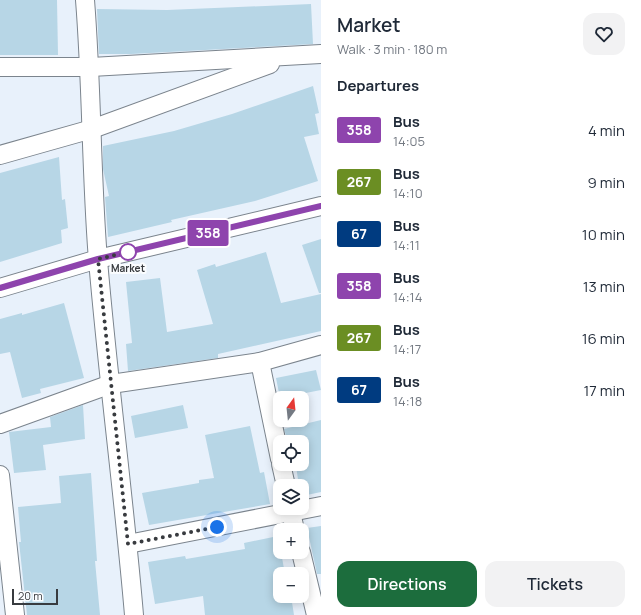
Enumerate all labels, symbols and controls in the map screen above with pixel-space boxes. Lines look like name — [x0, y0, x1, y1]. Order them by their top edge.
text: Market — [337, 12, 400, 38]
button: heart — [583, 13, 625, 55]
text: Walk · 3 min · 180 m — [337, 40, 447, 58]
text: Departures — [337, 75, 419, 96]
text: Bus — [393, 111, 420, 132]
text: 358 — [347, 120, 371, 139]
text: 4 min — [588, 120, 625, 141]
text: 14:05 — [393, 132, 425, 150]
text: Bus — [393, 163, 420, 184]
text: 267 — [347, 172, 371, 191]
text: 9 min — [588, 172, 625, 193]
text: 14:10 — [393, 184, 423, 202]
text: Bus — [393, 215, 420, 236]
line badge: 358 — [185, 220, 231, 246]
text: 358 — [196, 223, 220, 242]
text: 67 — [351, 224, 367, 243]
text: 10 min — [582, 224, 625, 245]
text: 14:11 — [393, 236, 420, 254]
marker: Market — [119, 243, 137, 261]
place label: Market — [111, 261, 145, 275]
text: Bus — [393, 267, 420, 288]
text: 358 — [347, 276, 371, 295]
text: 13 min — [583, 276, 625, 297]
text: 14:14 — [393, 288, 422, 306]
text: Bus — [393, 319, 420, 340]
text: 267 — [347, 328, 371, 347]
text: 16 min — [582, 328, 625, 349]
text: 14:17 — [393, 340, 421, 358]
text: Bus — [393, 371, 420, 392]
text: 67 — [351, 380, 367, 399]
text: 17 min — [583, 380, 625, 401]
north arrow — [273, 391, 309, 427]
map controls — [273, 391, 309, 603]
text: 14:18 — [393, 392, 422, 410]
button: locate — [273, 435, 309, 471]
button: layers — [273, 479, 309, 515]
your location — [207, 517, 227, 537]
button: + — [273, 523, 309, 559]
button: Directions — [337, 561, 477, 607]
button: Tickets — [485, 561, 625, 607]
button: − — [273, 567, 309, 603]
scale bar — [12, 587, 58, 606]
text: 20 m — [18, 588, 43, 603]

